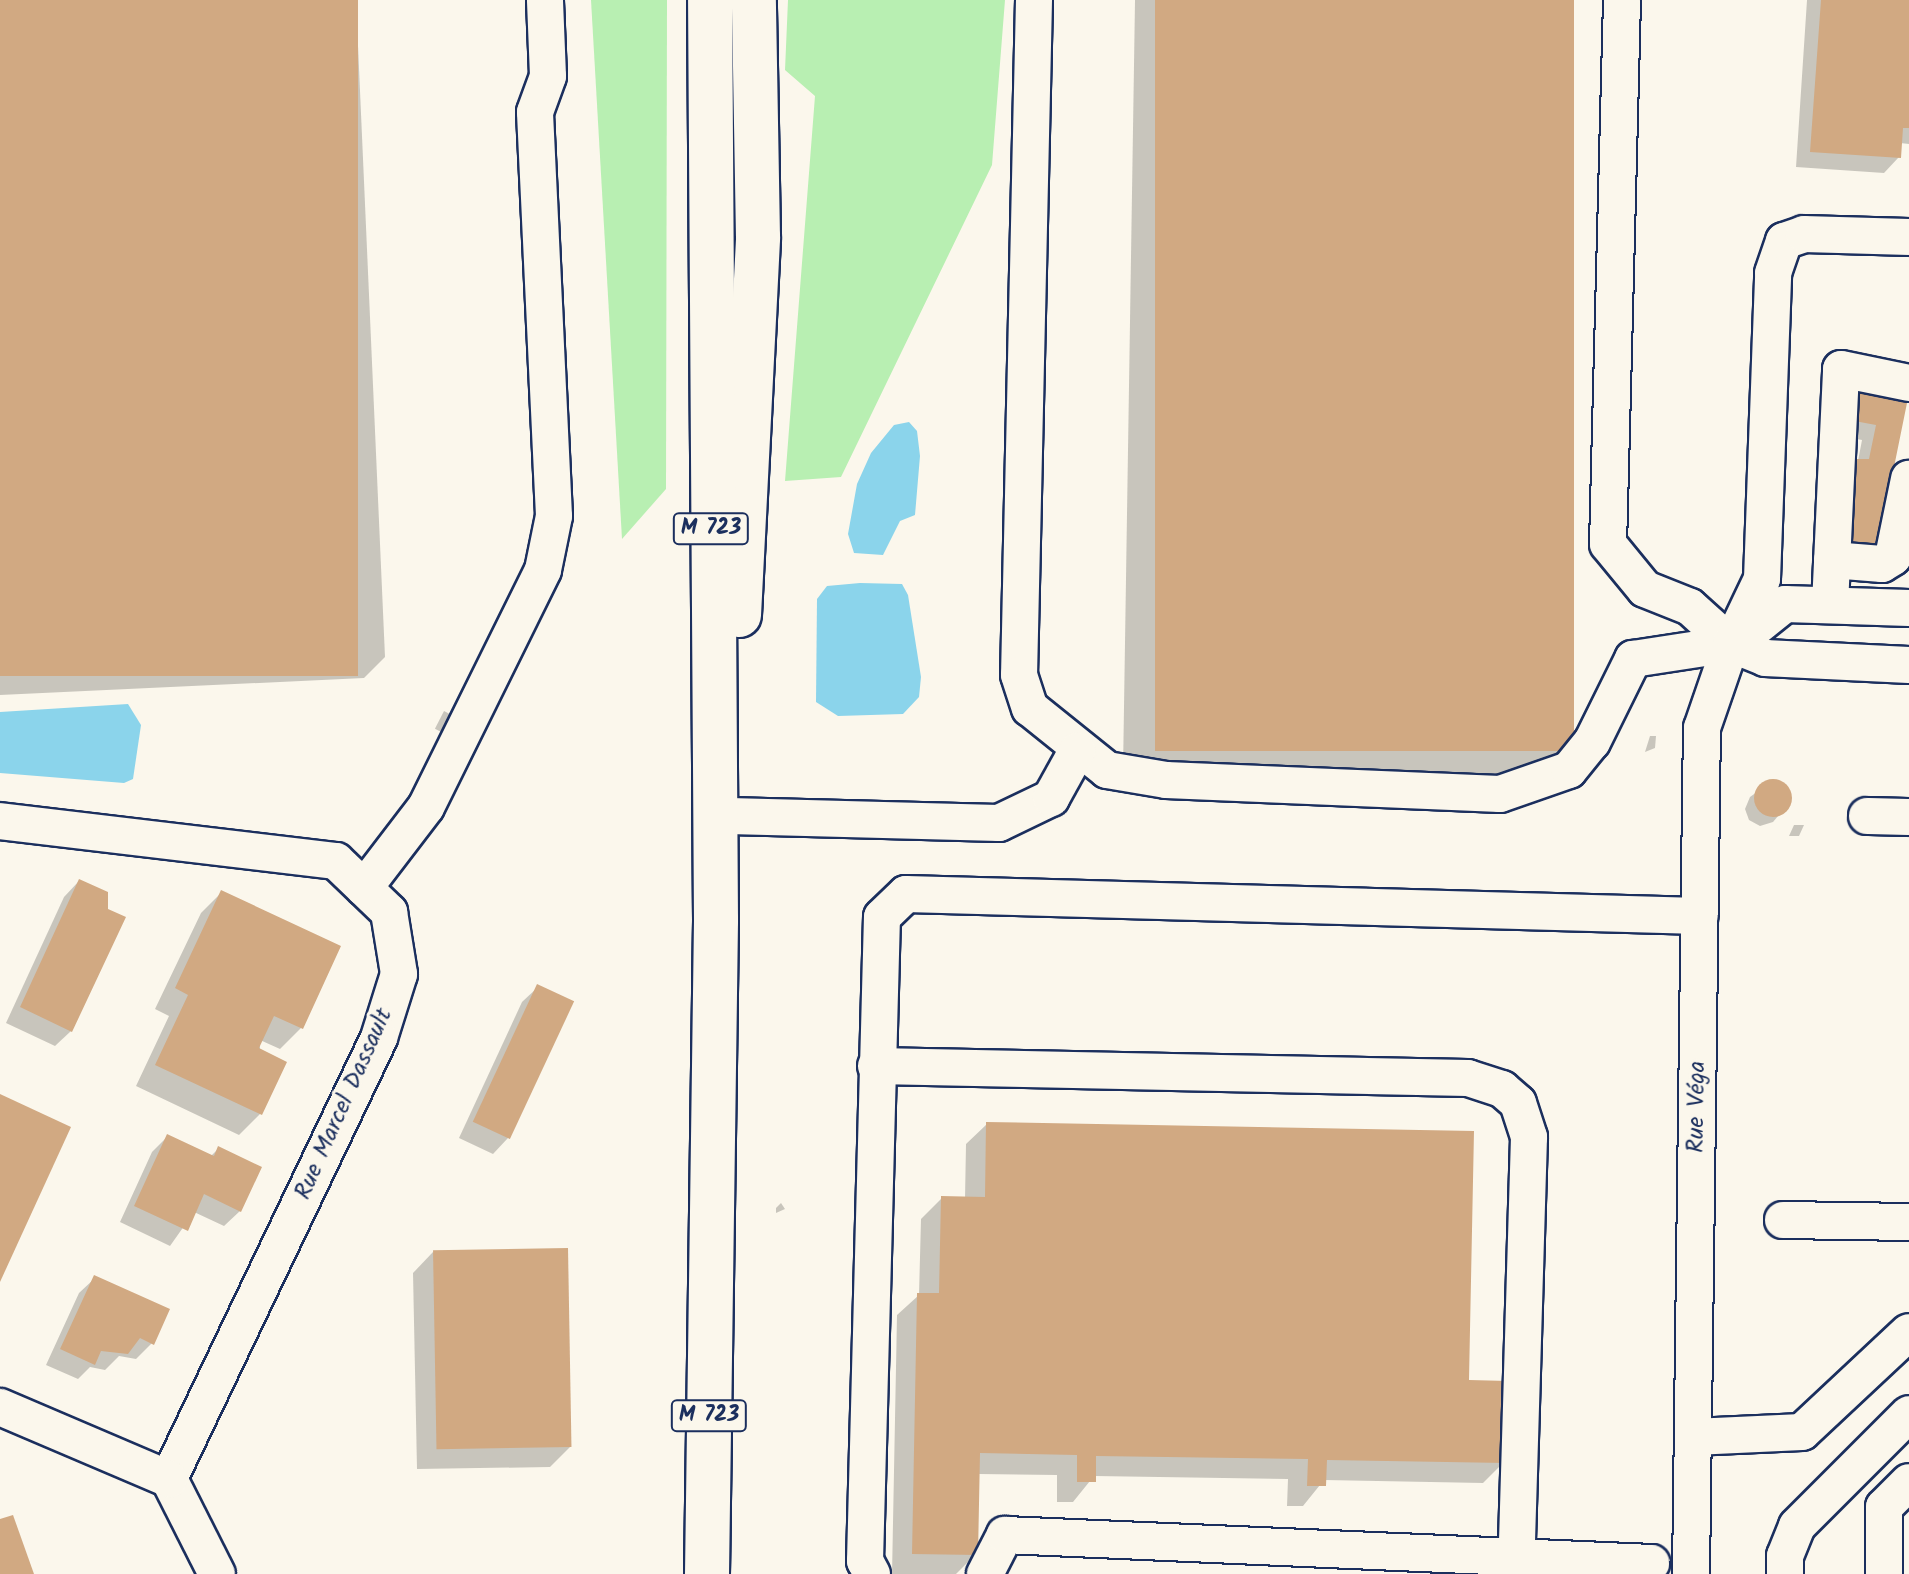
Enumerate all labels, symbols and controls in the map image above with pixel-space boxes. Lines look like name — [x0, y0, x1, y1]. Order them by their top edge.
road number: M 723 — [671, 511, 751, 547]
street label: Rue Marcel Dassault — [289, 1004, 399, 1204]
street label: Rue Véga — [1682, 1061, 1712, 1153]
road number: M 723 — [669, 1398, 749, 1434]

